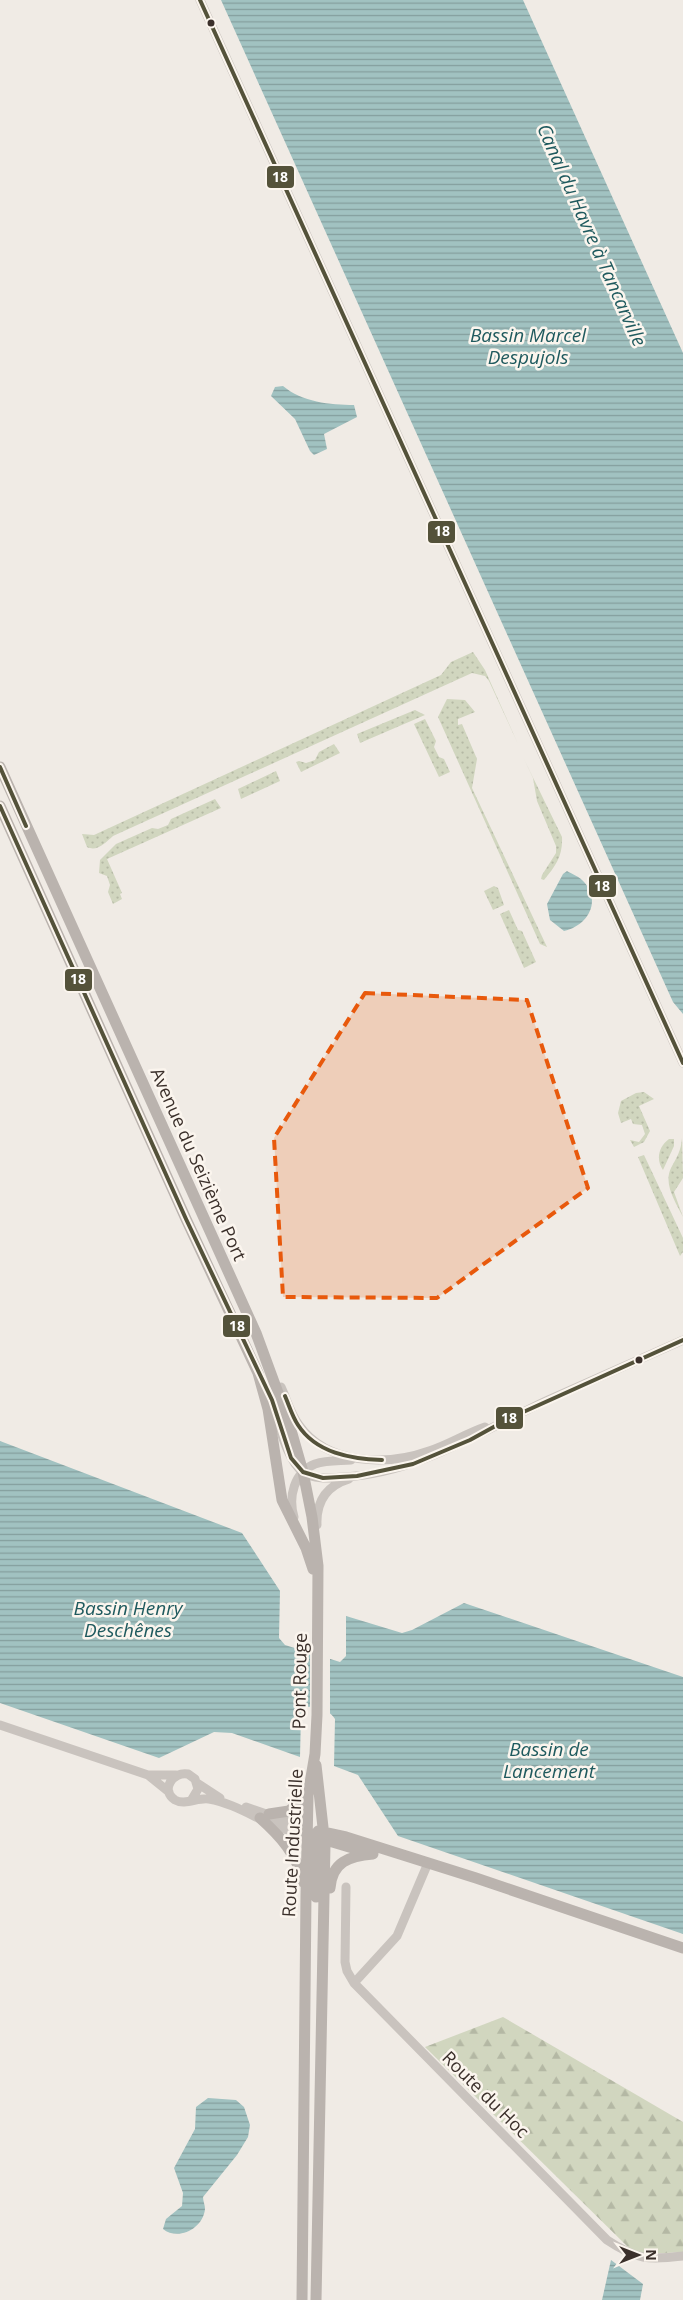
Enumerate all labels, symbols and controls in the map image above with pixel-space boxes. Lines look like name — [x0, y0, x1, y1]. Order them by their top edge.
unlabelled marker — [206, 18, 216, 28]
water label: Canal du Havre à Tancarville — [531, 120, 653, 350]
line badge: 18 — [266, 165, 295, 189]
text: 18 — [272, 167, 288, 186]
water label: Bassin Marcel Despujols — [470, 322, 587, 370]
line badge: 18 — [427, 520, 456, 544]
text: 18 — [434, 521, 450, 540]
line badge: 18 — [588, 874, 617, 898]
text: 18 — [594, 876, 610, 895]
line badge: 18 — [64, 968, 93, 992]
text: 18 — [70, 969, 86, 988]
street label: Avenue du Seizième Port — [146, 1064, 252, 1264]
line badge: 18 — [222, 1314, 251, 1338]
text: 18 — [229, 1316, 245, 1335]
unlabelled marker — [634, 1355, 644, 1365]
line badge: 18 — [495, 1406, 524, 1430]
text: 18 — [501, 1408, 517, 1427]
water label: Bassin Henry Deschênes — [74, 1595, 184, 1643]
street label: Pont Rouge — [286, 1632, 312, 1730]
water label: Bassin de Lancement — [503, 1736, 596, 1784]
street label: Route Industrielle — [276, 1768, 308, 1918]
street label: Route du Hoc — [437, 2045, 535, 2143]
north arrow — [613, 2230, 663, 2280]
text: N — [642, 2249, 661, 2261]

